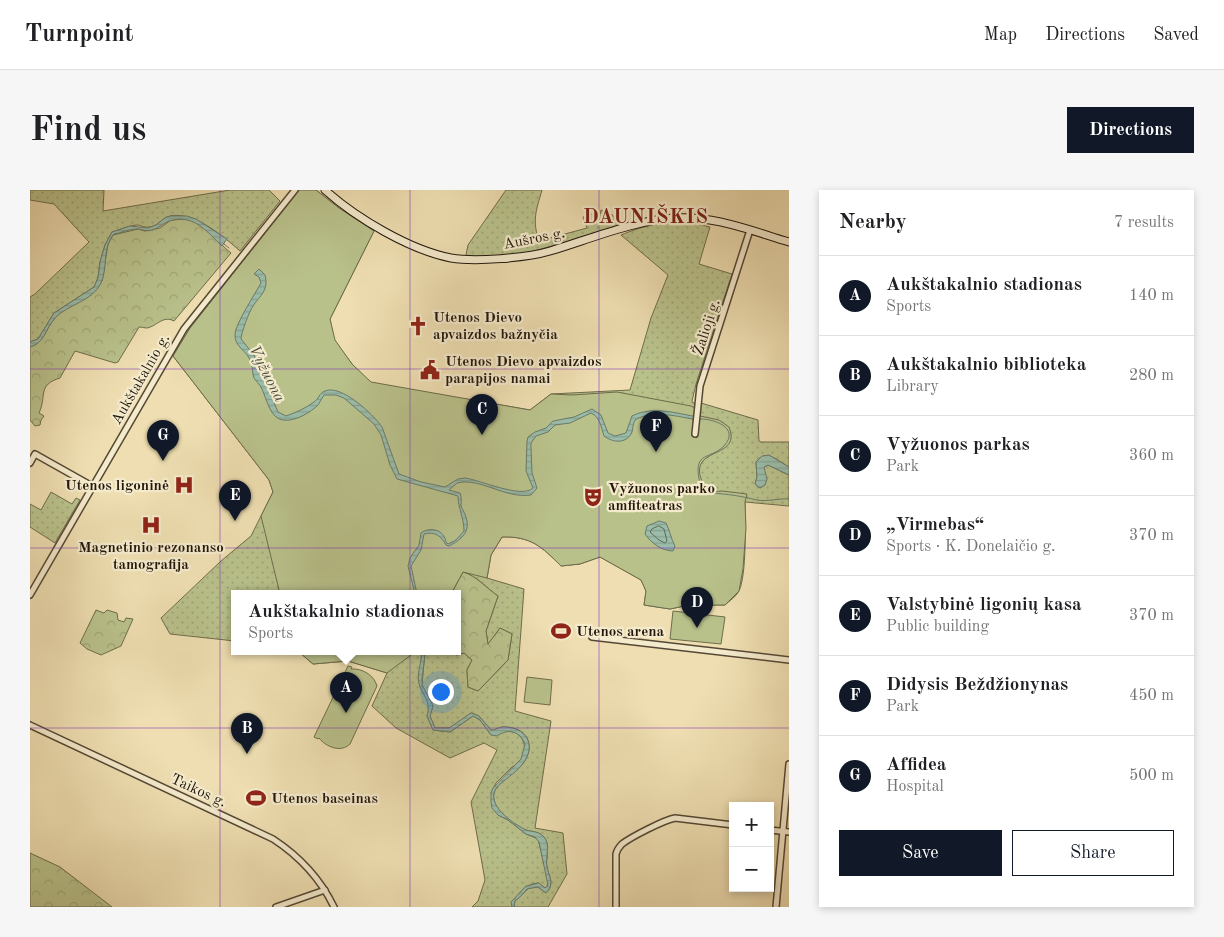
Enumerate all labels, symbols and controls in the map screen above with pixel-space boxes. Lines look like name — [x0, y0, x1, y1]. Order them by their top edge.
text: Turnpoint — [25, 23, 133, 47]
text: Map — [984, 26, 1017, 44]
text: Directions — [1045, 26, 1125, 44]
text: Saved — [1153, 26, 1199, 44]
button: Directions — [1067, 107, 1194, 153]
text: Find us — [30, 113, 146, 148]
district label: DAUNIŠKIS — [583, 203, 709, 228]
text: Nearby — [839, 212, 907, 233]
text: 7 results — [1114, 215, 1174, 231]
street label: Aušros g. — [502, 226, 566, 253]
text: Aukštakalnio stadionas — [886, 276, 1082, 295]
text: A — [849, 288, 861, 304]
text: 140 m — [1129, 288, 1174, 304]
street label: Žalioji g. — [688, 297, 724, 357]
text: Sports — [886, 299, 931, 315]
place label: Utenos Dievo apvaizdos bažnyčia — [433, 311, 558, 343]
church icon: Utenos Dievo apvaizdos bažnyčia — [407, 315, 429, 337]
street label: Aukštakalnio g. — [109, 332, 173, 428]
water label: Vyžuona — [245, 343, 288, 405]
place label: Utenos Dievo apvaizdos parapijos namai — [445, 355, 601, 387]
text: Aukštakalnio biblioteka — [886, 356, 1086, 375]
public building icon: Utenos Dievo apvaizdos parapijos namai — [419, 359, 441, 381]
text: B — [849, 368, 861, 384]
text: 280 m — [1129, 368, 1174, 384]
text: Library — [886, 379, 939, 395]
pin: C — [466, 394, 498, 435]
pin: F — [640, 411, 672, 452]
pin: G — [147, 420, 179, 461]
text: Vyžuonos parkas — [886, 436, 1030, 455]
text: C — [850, 448, 860, 464]
text: 360 m — [1129, 448, 1174, 464]
text: Park — [886, 459, 919, 475]
hospital icon: Utenos ligoninė — [173, 474, 195, 496]
place label: Utenos ligoninė — [65, 479, 169, 494]
pin: E — [219, 480, 251, 521]
place label: Vyžuonos parko amfiteatras — [608, 482, 715, 514]
theatre icon: Vyžuonos parko amfiteatras — [582, 486, 604, 508]
hospital icon: Magnetinio rezonanso tamografija — [140, 514, 162, 536]
text: „Virmebas“ — [886, 516, 984, 535]
text: D — [849, 528, 861, 544]
text: 370 m — [1129, 528, 1174, 544]
text: Sports · K. Donelaičio g. — [886, 539, 1056, 555]
place label: Magnetinio rezonanso tamografija — [78, 541, 224, 573]
pin: D — [681, 587, 713, 628]
popup — [231, 590, 461, 655]
text: Valstybinė ligonių kasa — [886, 596, 1082, 615]
text: Aukštakalnio stadionas — [248, 603, 444, 622]
text: E — [849, 608, 861, 624]
text: 370 m — [1129, 608, 1174, 624]
text: Public building — [886, 619, 989, 635]
sports icon: Utenos arena — [550, 620, 572, 642]
place label: Utenos arena — [576, 625, 665, 640]
text: Sports — [248, 626, 293, 642]
pin: A — [330, 672, 362, 713]
text: Didysis Beždžionynas — [886, 676, 1068, 695]
your location — [428, 679, 454, 705]
text: F — [850, 688, 860, 704]
text: 450 m — [1129, 688, 1174, 704]
text: Park — [886, 699, 919, 715]
pin: B — [231, 713, 263, 754]
text: Affidea — [886, 756, 947, 775]
text: G — [849, 768, 861, 784]
text: 500 m — [1129, 768, 1174, 784]
street label: Taikos g. — [168, 772, 229, 811]
text: Hospital — [886, 779, 944, 795]
sports icon: Utenos baseinas — [245, 787, 267, 809]
place label: Utenos baseinas — [271, 792, 378, 807]
map controls — [729, 802, 774, 892]
button: + — [729, 802, 774, 847]
button: Save — [839, 830, 1002, 876]
button: Share — [1012, 830, 1174, 876]
button: − — [729, 847, 774, 892]

